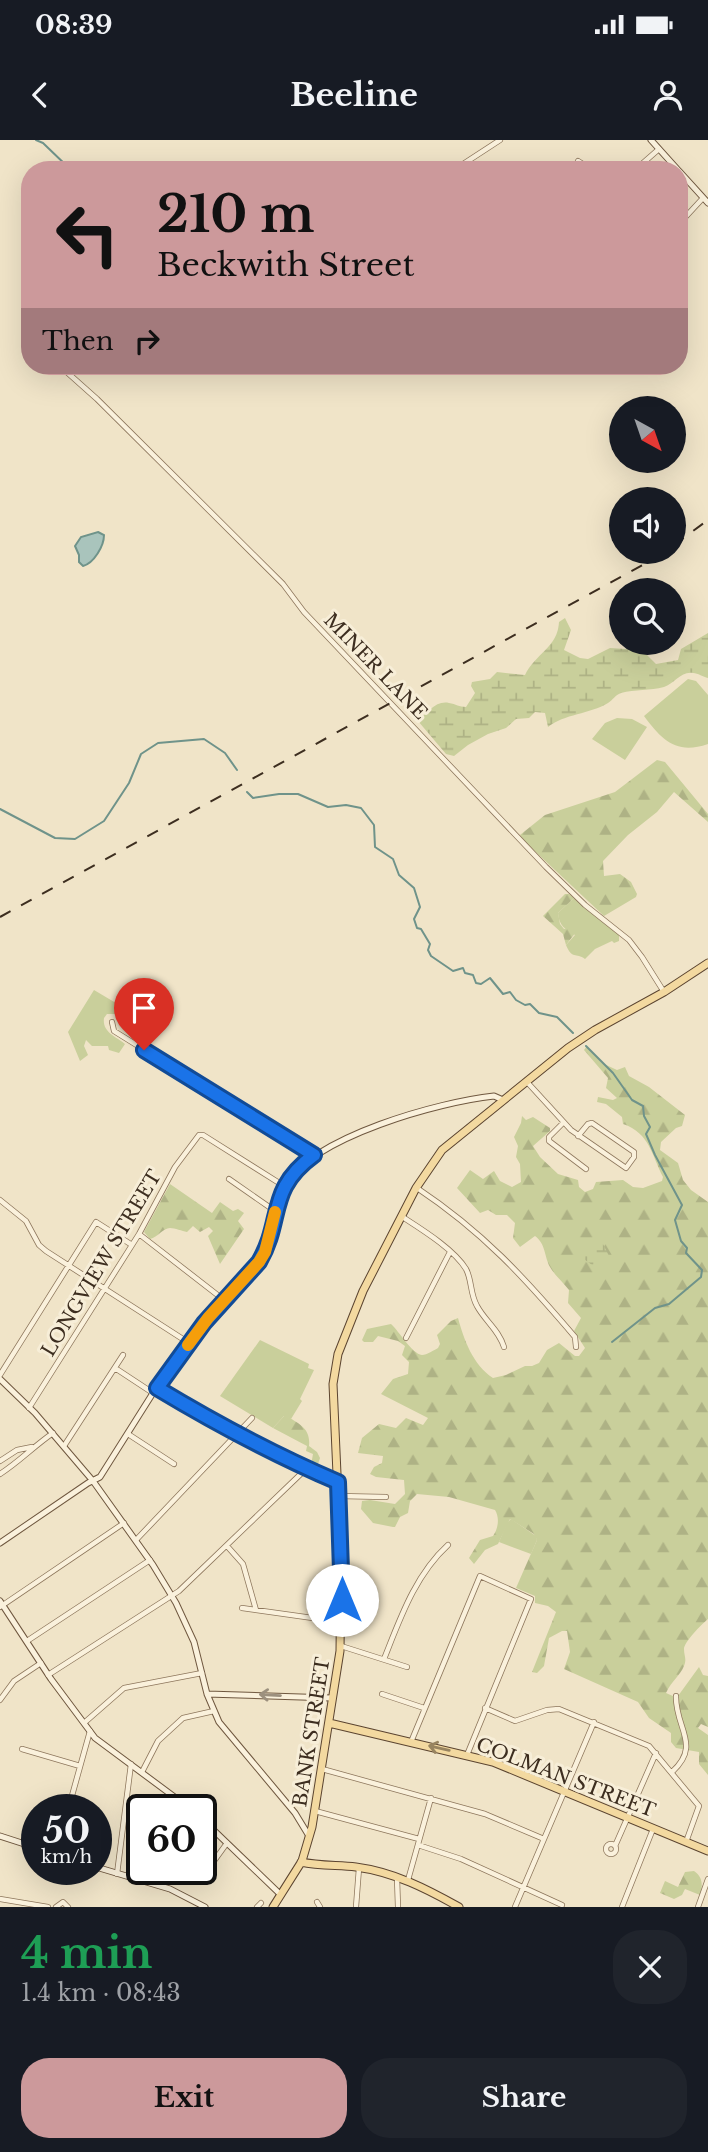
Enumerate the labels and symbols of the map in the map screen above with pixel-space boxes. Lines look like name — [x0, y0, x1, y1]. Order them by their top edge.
north arrow — [609, 396, 686, 472]
street label: MINER LANE — [319, 608, 432, 724]
pin — [114, 978, 174, 1050]
street label: LONGVIEW STREET — [37, 1166, 166, 1361]
position arrow — [305, 1563, 379, 1637]
street label: BANK STREET — [288, 1656, 335, 1809]
one-way arrow — [258, 1689, 281, 1702]
street label: COLMAN STREET — [473, 1733, 659, 1822]
one-way arrow — [428, 1741, 451, 1755]
speed limit sign: 60 — [126, 1794, 217, 1885]

